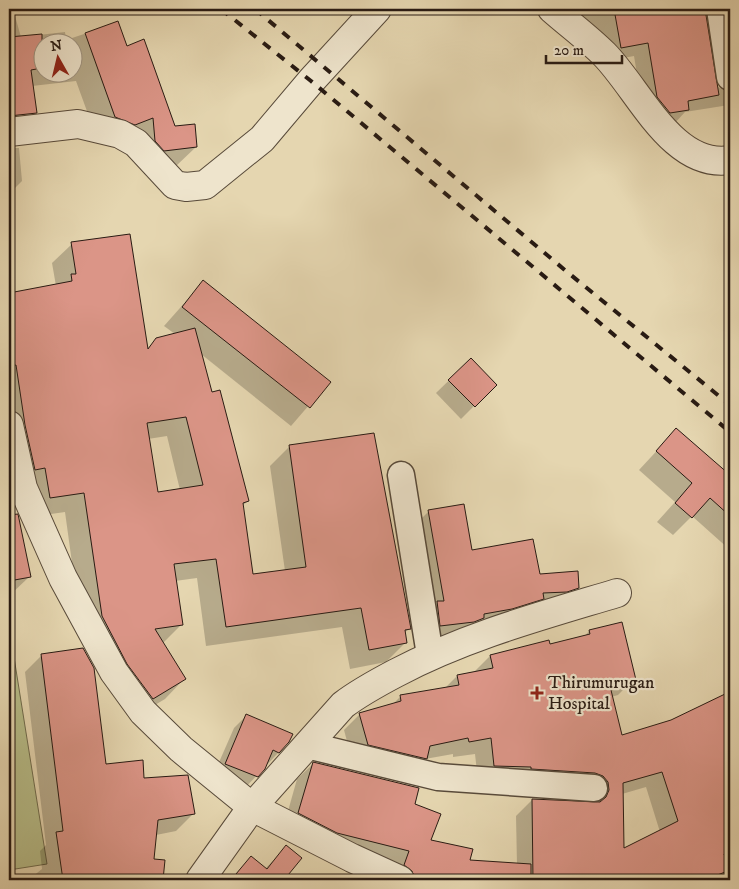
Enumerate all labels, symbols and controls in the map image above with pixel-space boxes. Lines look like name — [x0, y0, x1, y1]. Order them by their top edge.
north arrow — [32, 32, 82, 82]
scale bar — [546, 32, 623, 64]
text: N — [49, 36, 64, 56]
text: 20 m — [554, 41, 584, 60]
place label: Thirumurugan Hospital — [548, 672, 655, 715]
marker: Thirumurugan Hospital — [530, 686, 544, 700]

